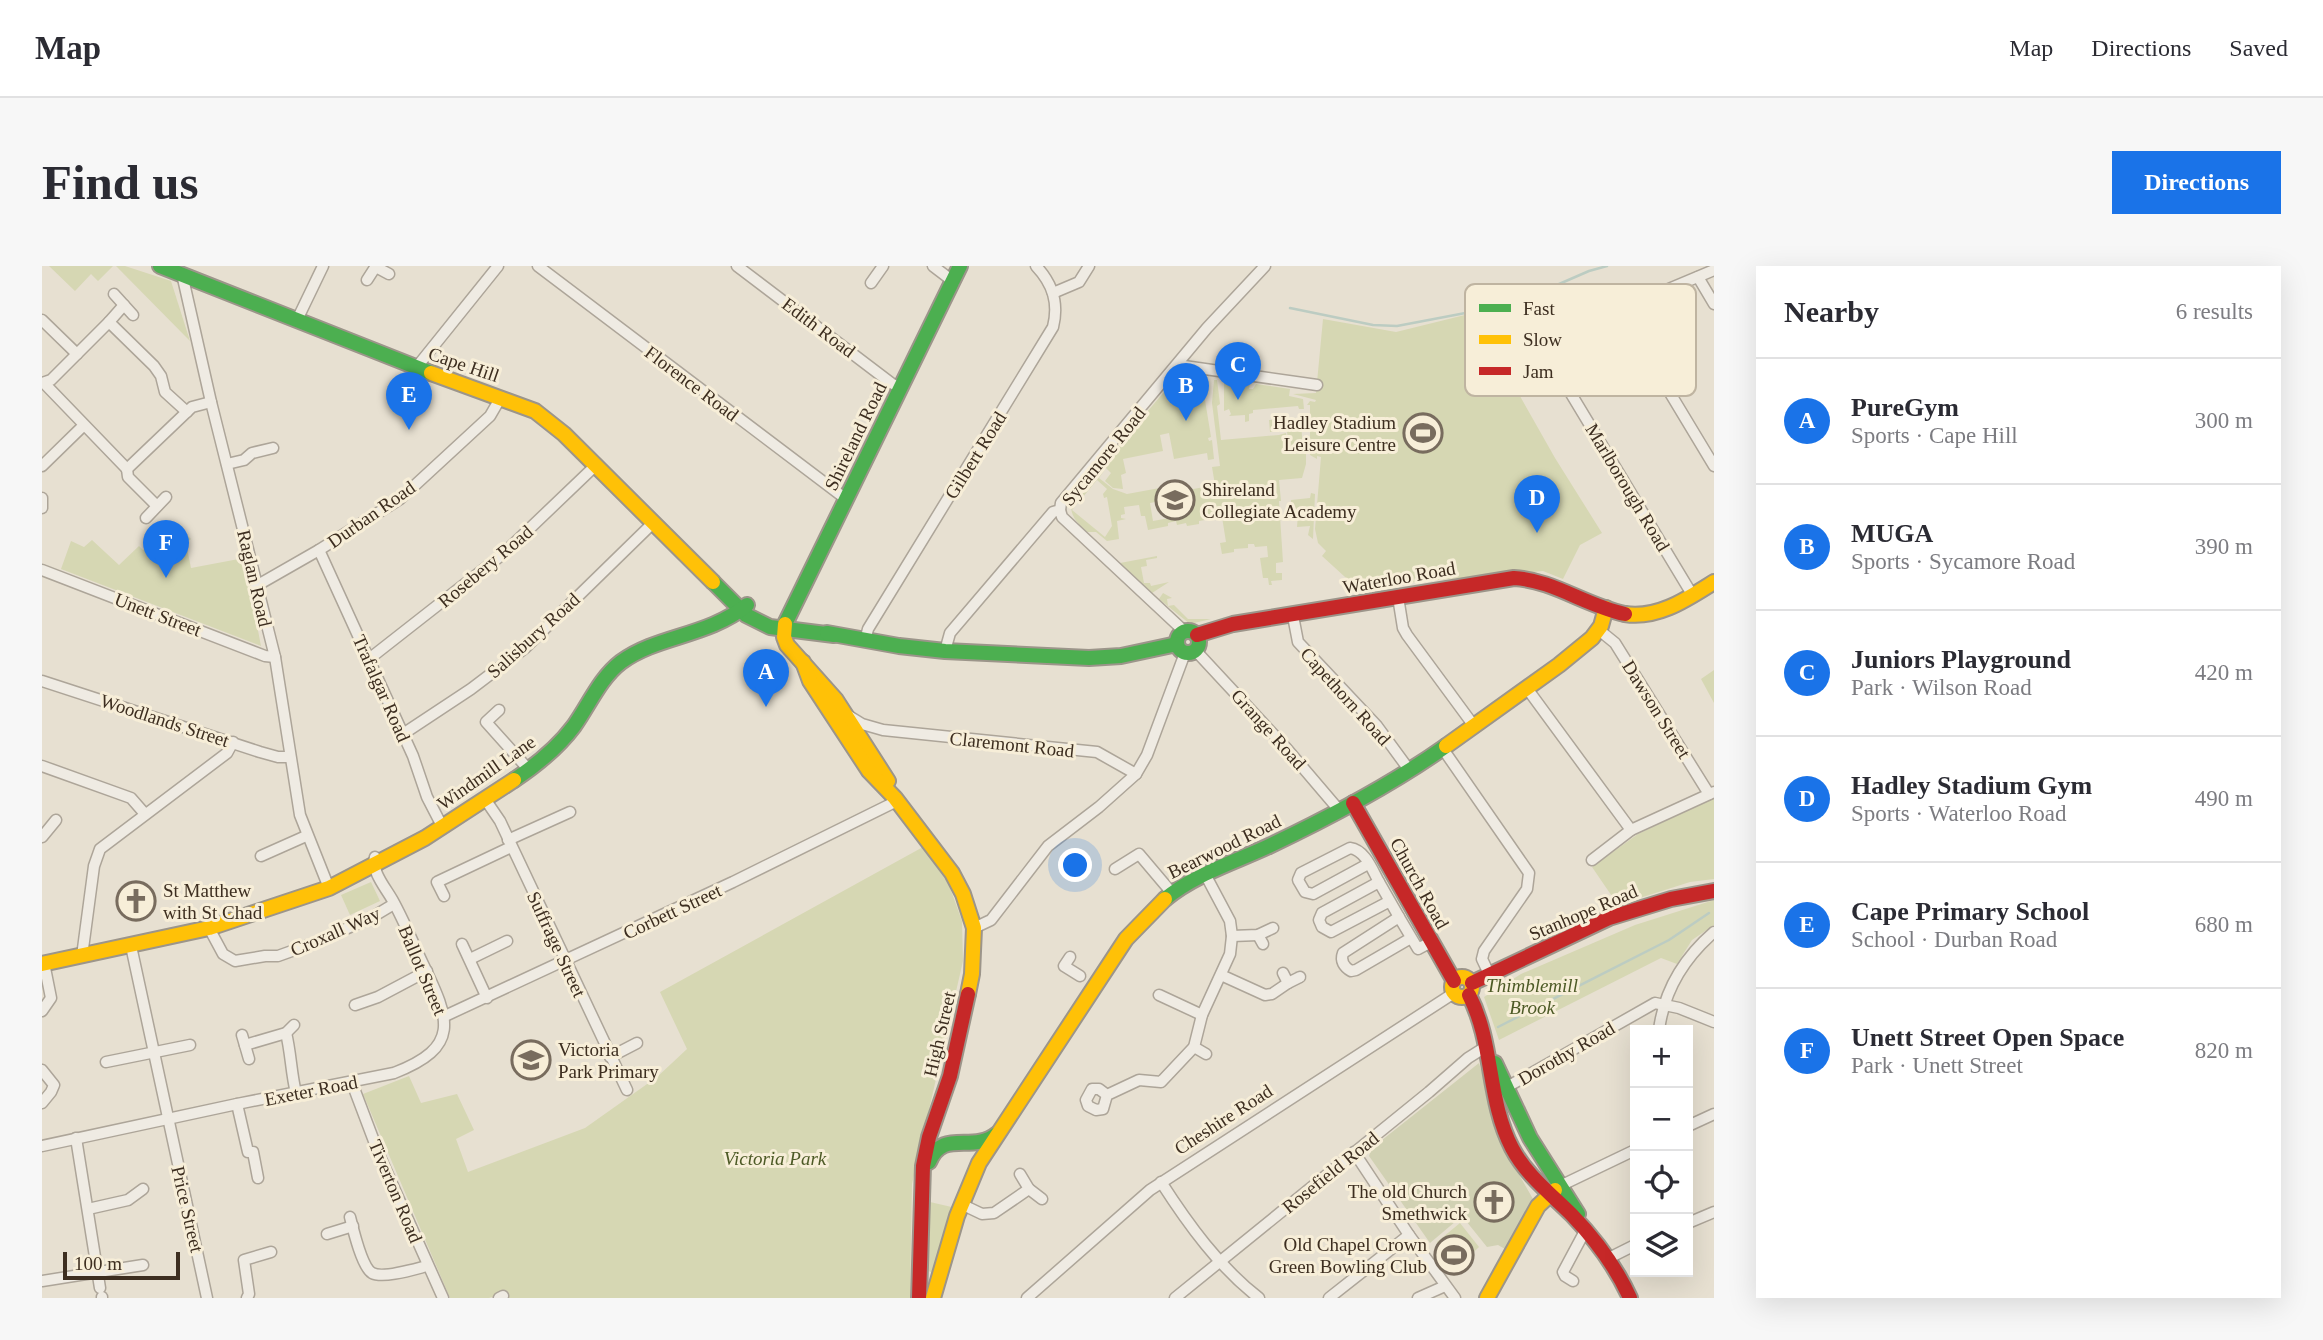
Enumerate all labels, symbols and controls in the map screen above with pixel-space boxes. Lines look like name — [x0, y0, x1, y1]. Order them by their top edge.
text: Map — [35, 30, 101, 66]
text: Map — [2009, 35, 2053, 61]
text: Directions — [2091, 35, 2191, 61]
text: Saved — [2229, 35, 2288, 61]
button: Directions — [2112, 151, 2281, 214]
text: Find us — [42, 155, 199, 210]
legend — [1465, 284, 1696, 396]
street label: Edith Road — [778, 293, 860, 362]
text: Nearby — [1784, 295, 1879, 328]
text: Fast — [1523, 298, 1555, 319]
text: 6 results — [2176, 299, 2253, 324]
text: Slow — [1523, 329, 1562, 350]
street label: Florence Road — [641, 342, 743, 426]
pin: C — [1215, 342, 1261, 400]
street label: Cape Hill — [426, 343, 502, 386]
text: Jam — [1523, 361, 1554, 382]
pin: B — [1163, 363, 1209, 421]
pin: E — [386, 372, 432, 430]
street label: Shireland Road — [820, 378, 891, 494]
text: PureGym — [1851, 393, 1959, 422]
street label: Sycamore Road — [1057, 402, 1150, 510]
street label: Gilbert Road — [940, 407, 1011, 503]
text: A — [1799, 408, 1815, 433]
text: 300 m — [2195, 408, 2253, 433]
place label: Hadley Stadium Leisure Centre — [1273, 412, 1396, 455]
sports icon: Hadley Stadium Leisure Centre — [1402, 412, 1444, 454]
street label: Marlborough Road — [1581, 420, 1674, 555]
text: Sports · Cape Hill — [1851, 423, 2018, 448]
pin: D — [1514, 475, 1560, 533]
street label: Durban Road — [324, 476, 419, 552]
school or university icon: Shireland Collegiate Academy — [1154, 479, 1196, 521]
place label: Shireland Collegiate Academy — [1202, 479, 1357, 522]
text: MUGA — [1851, 519, 1933, 548]
pin: F — [143, 520, 189, 578]
street label: Rosebery Road — [434, 521, 537, 612]
street label: Raglan Road — [233, 528, 276, 629]
text: B — [1799, 534, 1815, 559]
text: 390 m — [2195, 534, 2253, 559]
text: Sports · Sycamore Road — [1851, 549, 2075, 574]
street label: Waterloo Road — [1341, 557, 1458, 598]
street label: Unett Street — [111, 588, 205, 641]
street label: Salisbury Road — [483, 588, 584, 682]
street label: Trafalgar Road — [349, 631, 415, 745]
street label: Capethorn Road — [1296, 643, 1395, 750]
text: Juniors Playground — [1851, 645, 2071, 674]
pin: A — [743, 649, 789, 707]
street label: Dawson Street — [1618, 656, 1695, 763]
text: C — [1799, 660, 1815, 685]
text: 420 m — [2195, 660, 2253, 685]
text: Park · Wilson Road — [1851, 675, 2032, 700]
street label: Grange Road — [1227, 685, 1310, 774]
street label: Woodlands Street — [98, 690, 233, 751]
street label: Claremont Road — [949, 728, 1076, 762]
street label: Windmill Lane — [433, 731, 539, 814]
text: Hadley Stadium Gym — [1851, 771, 2092, 800]
text: D — [1799, 786, 1815, 811]
text: 490 m — [2195, 786, 2253, 811]
text: Sports · Waterloo Road — [1851, 801, 2067, 826]
street label: Bearwood Road — [1164, 810, 1285, 883]
street label: Church Road — [1386, 834, 1453, 933]
your location — [1058, 848, 1092, 882]
street label: Corbett Street — [620, 879, 725, 943]
church icon: St Matthew with St Chad — [115, 880, 157, 922]
place label: St Matthew with St Chad — [163, 880, 263, 923]
street label: Stanhope Road — [1526, 880, 1641, 945]
street label: Suffrage Street — [523, 888, 590, 1001]
text: Cape Primary School — [1851, 897, 2089, 926]
street label: Croxall Way — [287, 902, 384, 961]
text: E — [1799, 912, 1815, 937]
text: 680 m — [2195, 912, 2253, 937]
street label: Ballot Street — [394, 922, 451, 1019]
text: School · Durban Road — [1851, 927, 2057, 952]
park label: Thimblemill Brook — [1486, 975, 1578, 1018]
street label: High Street — [919, 989, 960, 1079]
street label: Dorothy Road — [1514, 1017, 1619, 1090]
text: Unett Street Open Space — [1851, 1023, 2124, 1052]
map controls — [1630, 1025, 1693, 1277]
button: + — [1630, 1025, 1693, 1088]
text: F — [1800, 1038, 1814, 1063]
text: 820 m — [2195, 1038, 2253, 1063]
school or university icon: Victoria Park Primary — [510, 1039, 552, 1081]
place label: Victoria Park Primary — [558, 1039, 659, 1082]
text: Park · Unett Street — [1851, 1053, 2023, 1078]
street label: Exeter Road — [263, 1071, 360, 1110]
street label: Cheshire Road — [1170, 1080, 1277, 1159]
button: − — [1630, 1088, 1693, 1151]
street label: Rosefield Road — [1278, 1127, 1383, 1218]
street label: Tiverton Road — [364, 1137, 427, 1246]
park label: Victoria Park — [724, 1148, 827, 1169]
button: locate — [1630, 1151, 1693, 1214]
street label: Price Street — [167, 1164, 208, 1255]
place label: The old Church Smethwick — [1348, 1181, 1467, 1224]
church icon: The old Church Smethwick — [1473, 1181, 1515, 1223]
button: layers — [1630, 1214, 1693, 1277]
place label: Old Chapel Crown Green Bowling Club — [1269, 1234, 1427, 1277]
sports icon: Old Chapel Crown Green Bowling Club — [1433, 1234, 1475, 1276]
scale bar — [63, 1249, 180, 1281]
text: 100 m — [74, 1253, 122, 1274]

